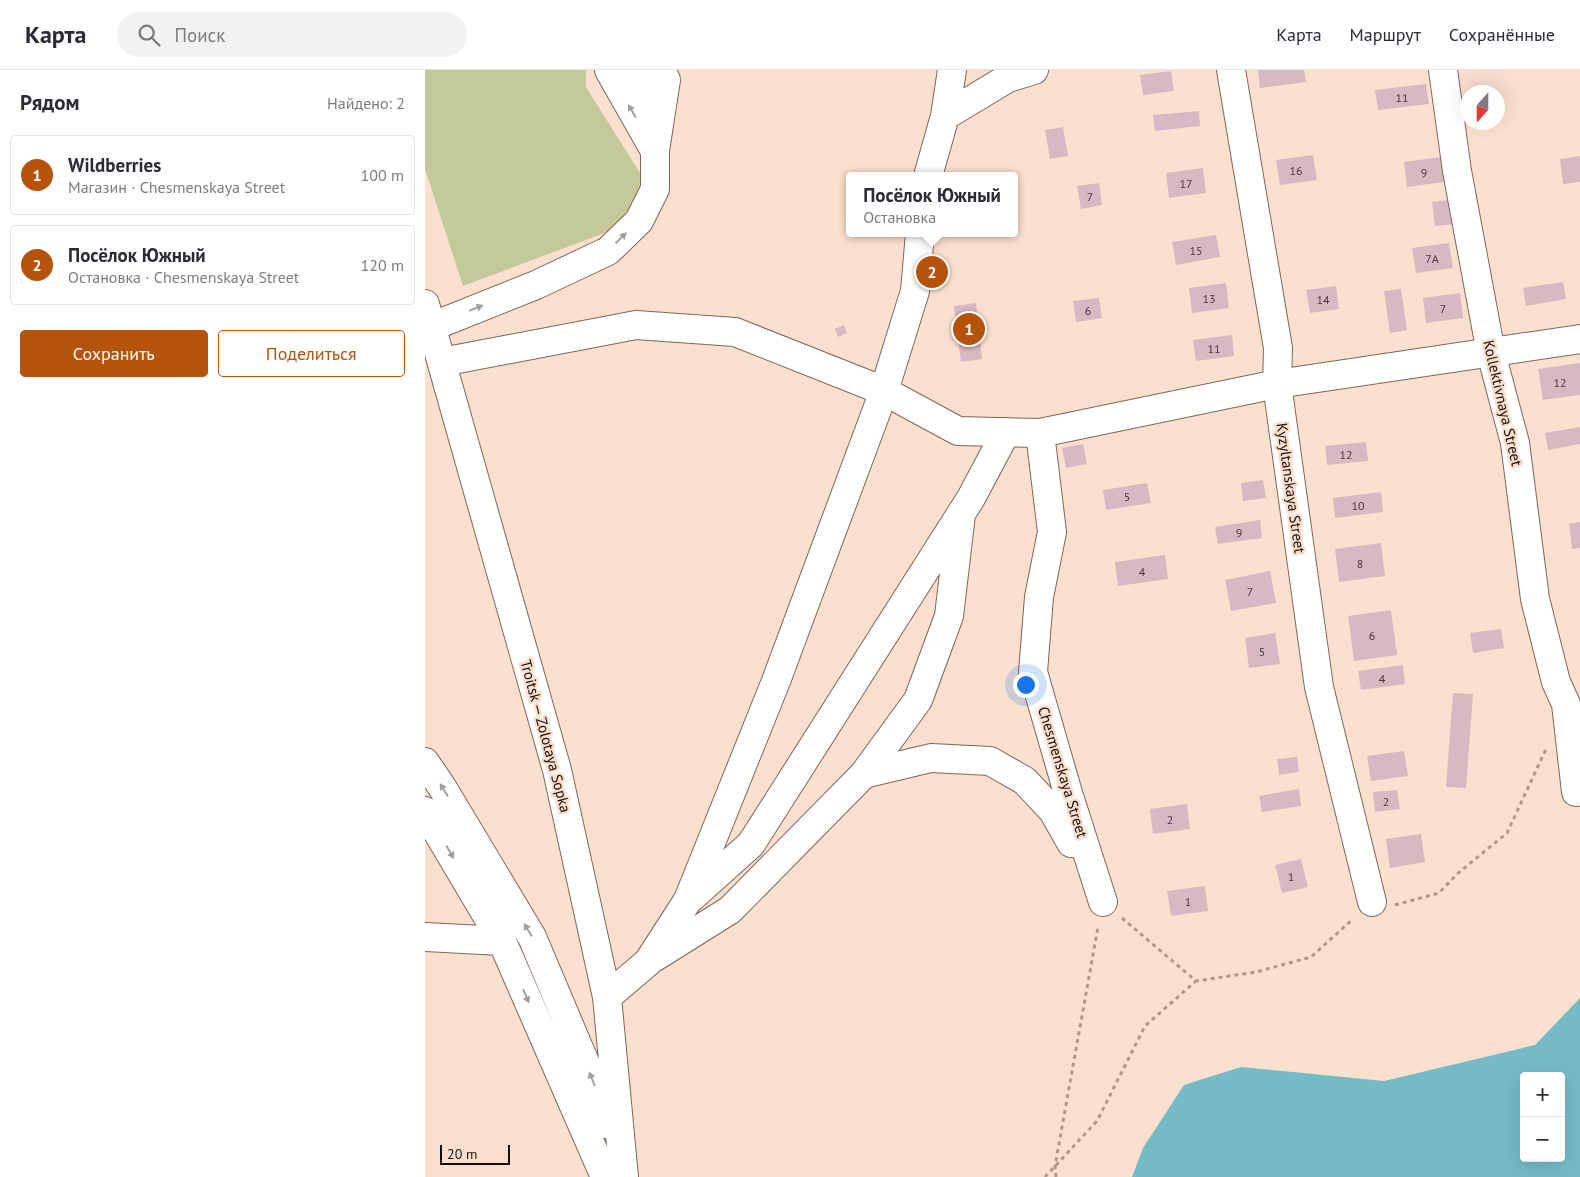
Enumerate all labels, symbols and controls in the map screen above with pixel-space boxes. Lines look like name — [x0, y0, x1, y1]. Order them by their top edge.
search box — [117, 12, 467, 57]
text: Карта — [25, 19, 87, 50]
icon: search — [135, 21, 163, 49]
text: Поиск — [175, 23, 225, 47]
text: Карта — [1276, 23, 1322, 46]
text: Маршрут — [1350, 23, 1421, 46]
text: Сохранённые — [1449, 23, 1555, 46]
north arrow — [1460, 85, 1505, 130]
text: Рядом — [20, 89, 79, 116]
house number: 11 — [1395, 90, 1409, 105]
text: Найдено: 2 — [327, 93, 405, 113]
one-way arrow — [628, 103, 636, 118]
text: Wildberries — [68, 153, 161, 177]
house number: 16 — [1289, 163, 1303, 178]
text: 1 — [32, 165, 42, 185]
text: 100 m — [361, 165, 404, 185]
house number: 9 — [1421, 165, 1427, 180]
popup — [846, 172, 1018, 237]
house number: 17 — [1179, 176, 1193, 191]
text: Магазин · Chesmenskaya Street — [68, 177, 285, 197]
text: Посёлок Южный — [863, 183, 1001, 207]
house number: 7 — [1087, 189, 1093, 204]
text: Остановка — [863, 207, 936, 227]
one-way arrow — [615, 232, 627, 244]
text: Посёлок Южный — [68, 243, 206, 267]
house number: 15 — [1189, 243, 1203, 258]
house number: 7А — [1425, 251, 1439, 266]
pin: 2 — [916, 253, 948, 291]
text: 2 — [32, 255, 42, 275]
text: 120 m — [361, 255, 404, 275]
text: Остановка · Chesmenskaya Street — [68, 267, 299, 287]
house number: 13 — [1202, 291, 1216, 306]
house number: 14 — [1316, 292, 1330, 307]
house number: 7 — [1440, 301, 1446, 316]
house number: 6 — [1085, 303, 1091, 318]
one-way arrow — [469, 304, 484, 312]
pin: 1 — [953, 310, 985, 348]
button: Сохранить — [20, 330, 208, 377]
button: Поделиться — [218, 330, 405, 377]
street label: Kollektivnaya Street — [1479, 338, 1527, 468]
house number: 11 — [1207, 341, 1221, 356]
house number: 12 — [1553, 375, 1567, 390]
street label: Kyzyltanskaya Street — [1272, 422, 1310, 554]
house number: 12 — [1339, 447, 1353, 462]
house number: 5 — [1124, 489, 1130, 504]
house number: 10 — [1351, 498, 1365, 513]
house number: 9 — [1236, 525, 1242, 540]
house number: 8 — [1357, 556, 1363, 571]
house number: 4 — [1139, 564, 1146, 579]
house number: 7 — [1247, 584, 1253, 599]
house number: 6 — [1369, 628, 1375, 643]
house number: 5 — [1259, 644, 1265, 659]
street label: Troitsk — Zolotaya Sopka — [516, 658, 576, 814]
house number: 4 — [1379, 671, 1386, 686]
your location — [1013, 672, 1039, 698]
street label: Chesmenskaya Street — [1034, 704, 1092, 840]
one-way arrow — [440, 784, 449, 797]
house number: 2 — [1383, 794, 1389, 809]
house number: 2 — [1167, 812, 1173, 827]
one-way arrow — [446, 846, 455, 859]
house number: 1 — [1288, 869, 1294, 884]
house number: 1 — [1185, 894, 1191, 909]
one-way arrow — [524, 922, 532, 937]
one-way arrow — [523, 989, 531, 1003]
one-way arrow — [588, 1072, 596, 1086]
map controls — [1520, 1072, 1565, 1162]
button: + — [1520, 1072, 1565, 1117]
button: − — [1520, 1117, 1565, 1162]
scale bar — [440, 1142, 510, 1165]
text: 20 m — [447, 1145, 477, 1163]

